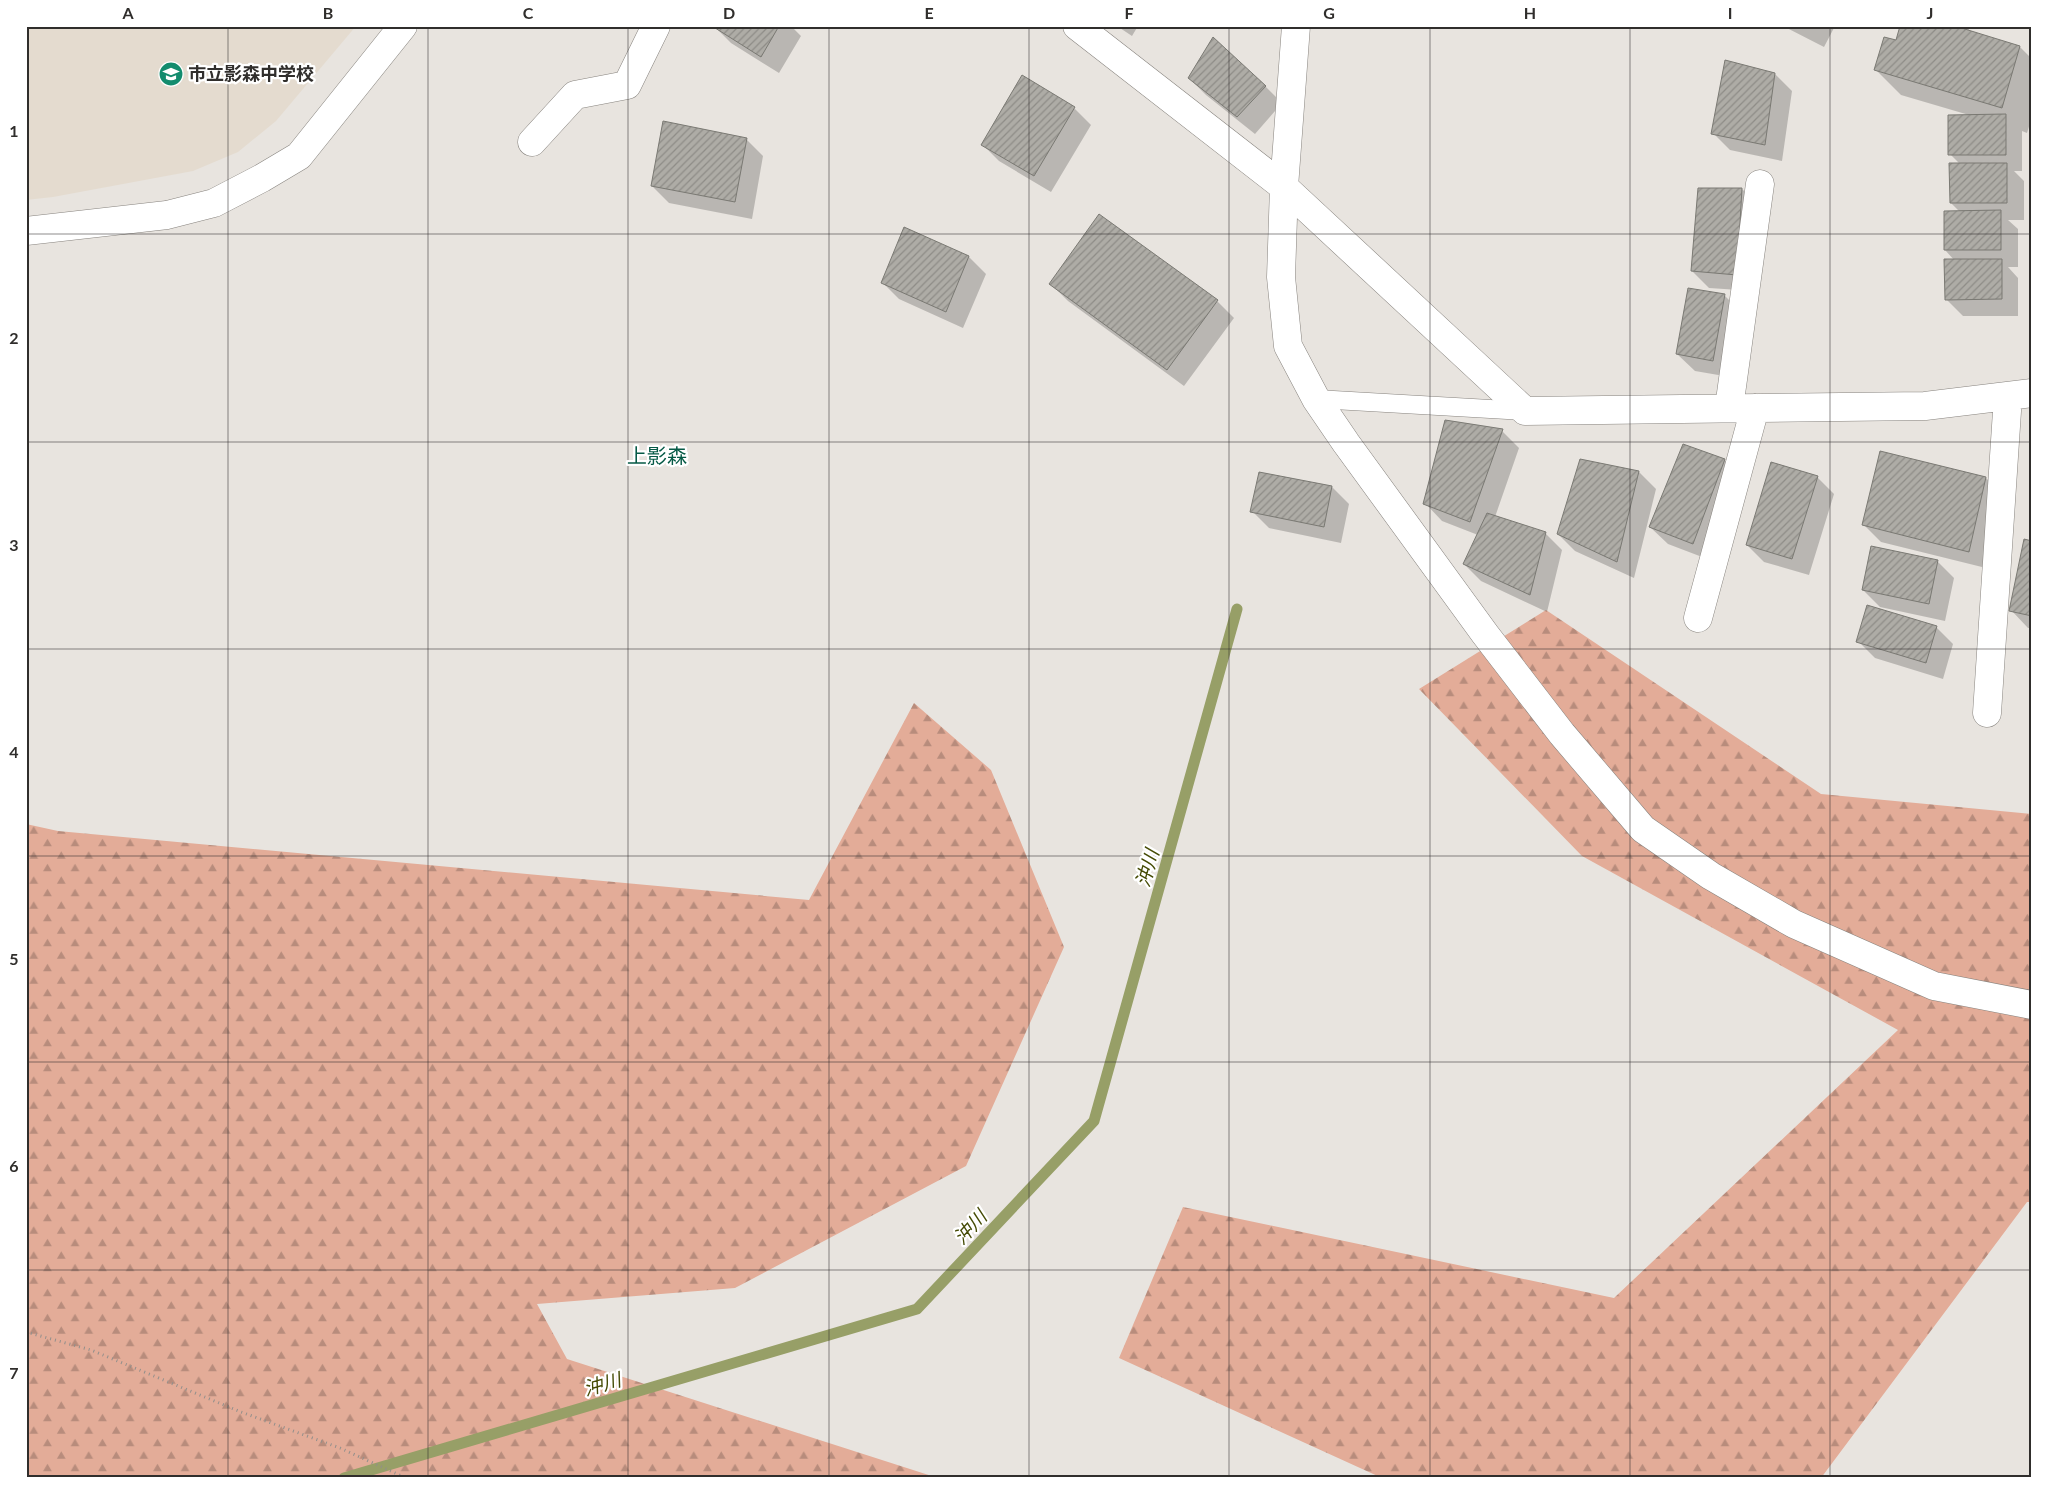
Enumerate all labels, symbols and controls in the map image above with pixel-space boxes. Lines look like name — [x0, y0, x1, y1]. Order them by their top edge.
text: A — [121, 3, 134, 22]
text: B — [323, 3, 333, 22]
text: C — [523, 3, 534, 22]
text: D — [723, 3, 735, 22]
text: E — [924, 3, 934, 22]
text: F — [1124, 3, 1134, 22]
text: G — [1323, 3, 1335, 22]
text: H — [1524, 3, 1536, 22]
text: I — [1728, 3, 1732, 22]
text: J — [1927, 3, 1933, 22]
school or university icon: 市立影森中学校 — [158, 61, 184, 87]
place label: 市立影森中学校 — [188, 62, 314, 84]
text: 1 — [9, 121, 19, 140]
text: 2 — [9, 328, 19, 347]
district label: 上影森 — [627, 443, 687, 467]
text: 3 — [9, 535, 19, 554]
text: 4 — [9, 742, 19, 761]
water label: 沖川 — [1130, 845, 1163, 889]
text: 5 — [9, 949, 19, 968]
text: 6 — [9, 1156, 19, 1175]
water label: 沖川 — [948, 1203, 992, 1248]
text: 7 — [9, 1363, 19, 1382]
water label: 沖川 — [580, 1367, 625, 1400]

